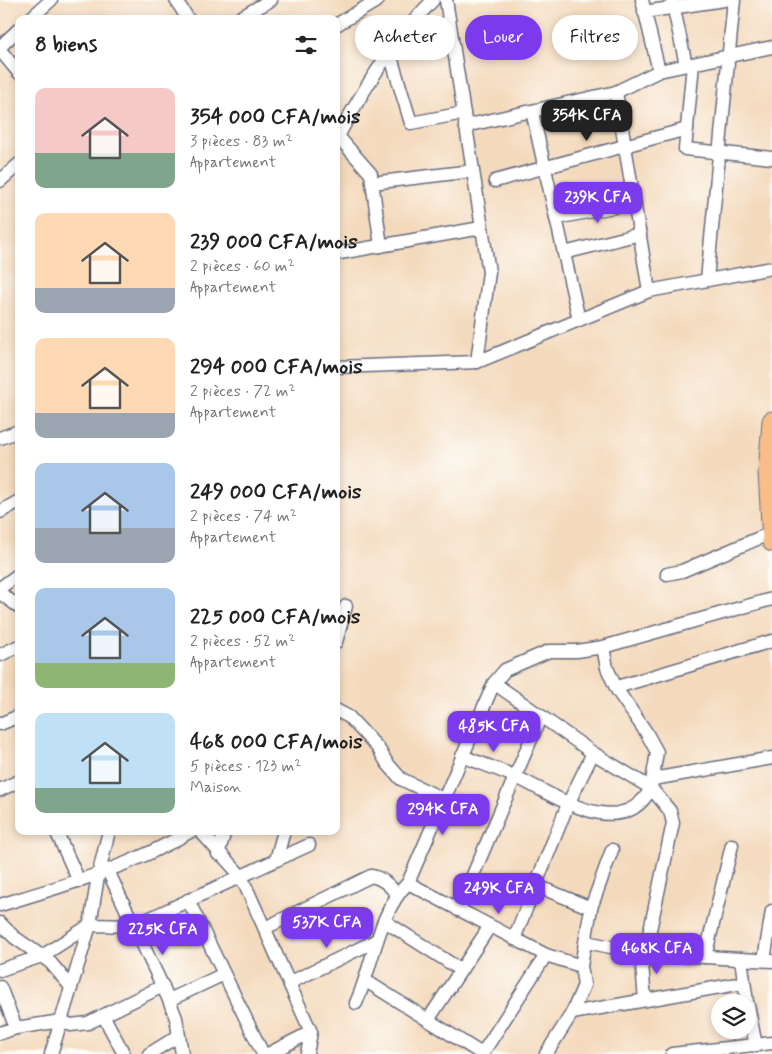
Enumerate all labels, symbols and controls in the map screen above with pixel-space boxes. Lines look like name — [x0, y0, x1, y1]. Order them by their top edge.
chip: Acheter — [355, 15, 455, 60]
chip: Louer — [465, 15, 542, 60]
chip: Filtres — [552, 15, 638, 60]
text: 8 biens — [35, 31, 97, 59]
icon: filters — [292, 31, 320, 59]
pin: 354K CFA — [535, 100, 639, 142]
text: 354 000 CFA/mois — [190, 103, 360, 131]
text: 354K CFA — [552, 105, 622, 126]
icon: home — [75, 108, 135, 168]
text: 3 pièces · 83 m² — [190, 131, 293, 152]
text: Appartement — [190, 152, 276, 173]
pin: 239K CFA — [546, 182, 650, 224]
text: 239K CFA — [564, 187, 632, 208]
text: 239 000 CFA/mois — [190, 228, 358, 256]
icon: home — [75, 233, 135, 293]
text: 2 pièces · 60 m² — [190, 256, 295, 277]
text: Appartement — [190, 277, 276, 298]
text: 294 000 CFA/mois — [190, 353, 363, 381]
icon: home — [75, 358, 135, 418]
text: 2 pièces · 72 m² — [190, 381, 296, 402]
text: Appartement — [190, 402, 276, 423]
text: 249 000 CFA/mois — [190, 478, 361, 506]
icon: home — [75, 483, 135, 543]
text: 2 pièces · 74 m² — [190, 506, 297, 527]
text: Appartement — [190, 527, 276, 548]
text: 225 000 CFA/mois — [190, 603, 360, 631]
icon: home — [75, 608, 135, 668]
text: 2 pièces · 52 m² — [190, 631, 295, 652]
text: Appartement — [190, 652, 276, 673]
pin: 485K CFA — [442, 710, 546, 753]
text: 485K CFA — [458, 716, 530, 737]
text: 468 000 CFA/mois — [190, 728, 363, 756]
icon: home — [75, 733, 135, 793]
text: 5 pièces · 123 m² — [190, 756, 301, 777]
text: Maison — [190, 777, 242, 798]
pin: 294K CFA — [391, 794, 495, 836]
text: 294K CFA — [407, 799, 479, 820]
pin: 249K CFA — [447, 872, 551, 915]
text: 249K CFA — [464, 878, 534, 899]
pin: 537K CFA — [275, 906, 379, 949]
text: 537K CFA — [292, 912, 362, 933]
pin: 225K CFA — [111, 914, 215, 956]
text: 225K CFA — [128, 919, 198, 940]
pin: 468K CFA — [605, 932, 709, 975]
text: 468K CFA — [621, 938, 693, 959]
map controls — [711, 994, 756, 1039]
button: layers — [711, 994, 756, 1039]

